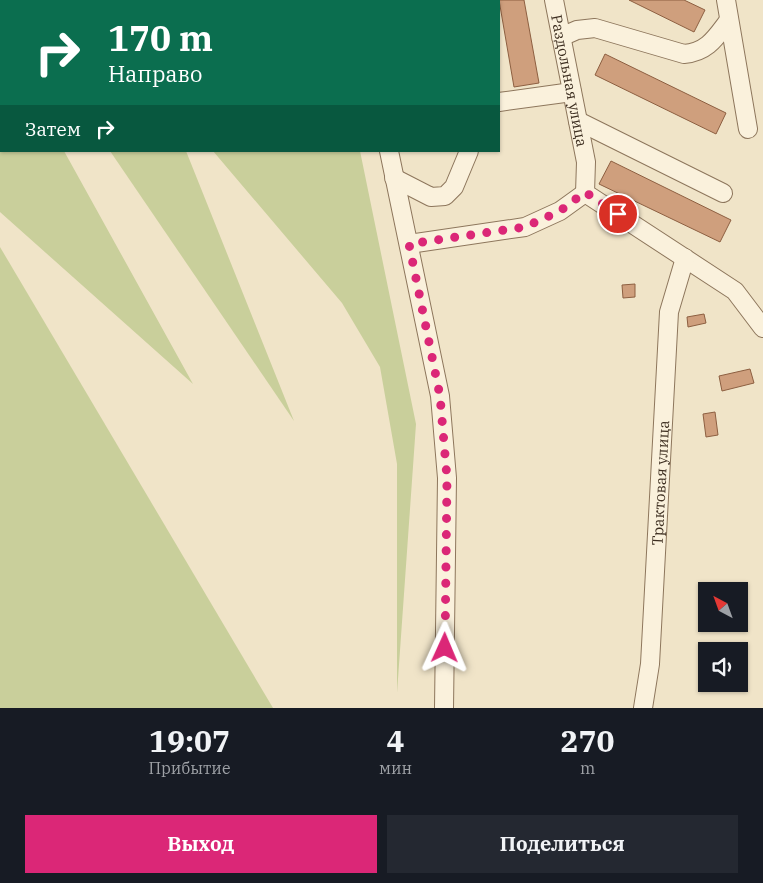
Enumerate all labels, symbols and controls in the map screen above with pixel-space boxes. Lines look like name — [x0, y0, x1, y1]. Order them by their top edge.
street label: Раздольная улица — [548, 13, 592, 148]
text: 170 m — [108, 15, 213, 61]
icon: right — [25, 20, 90, 85]
text: Направо — [108, 59, 202, 88]
icon: right — [91, 115, 119, 143]
text: Затем — [25, 117, 81, 141]
pin — [597, 193, 639, 235]
icon: arrive — [604, 200, 632, 228]
street label: Трактовая улица — [647, 420, 673, 546]
north arrow — [698, 582, 748, 632]
map controls — [698, 582, 748, 692]
position arrow — [418, 621, 470, 673]
button: sound — [698, 642, 748, 692]
text: 19:07 — [149, 721, 230, 760]
text: 4 — [387, 721, 405, 760]
text: 270 — [561, 721, 615, 760]
text: Прибытие — [148, 758, 231, 778]
text: мин — [379, 758, 412, 778]
text: m — [580, 758, 595, 778]
button: Выход — [25, 815, 377, 873]
button: Поделиться — [387, 815, 738, 873]

